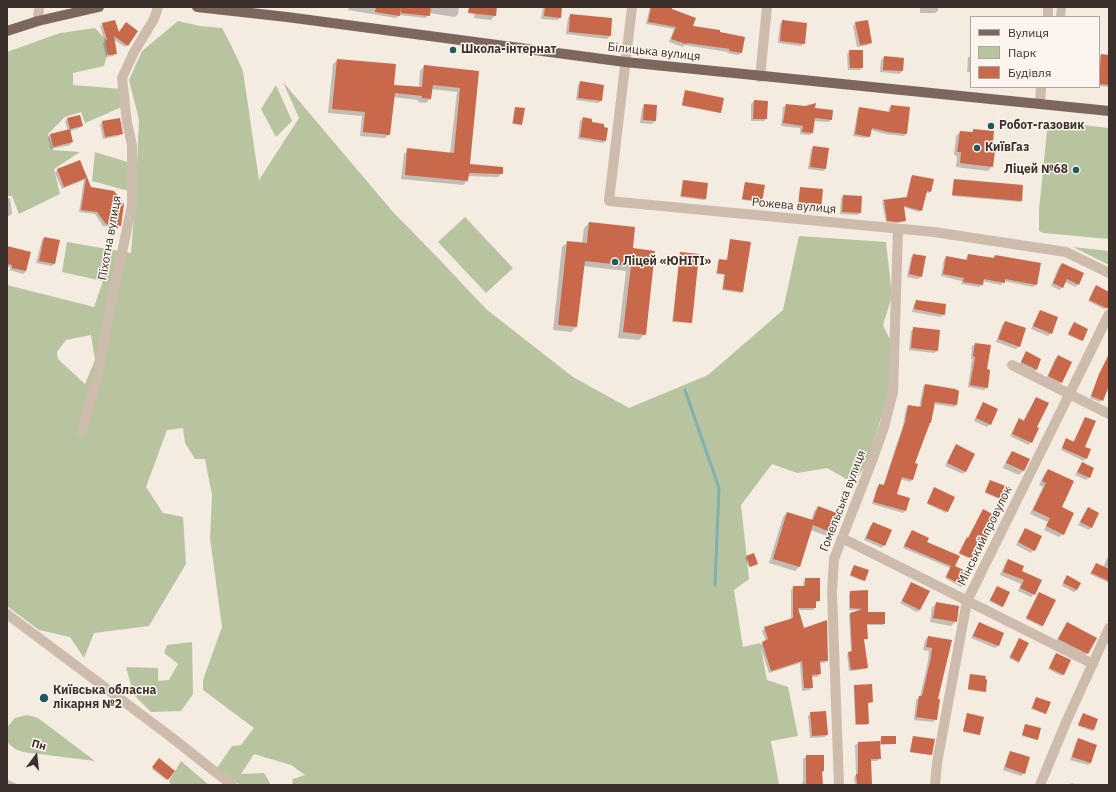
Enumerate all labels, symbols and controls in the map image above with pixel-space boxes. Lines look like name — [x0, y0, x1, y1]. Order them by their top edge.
legend — [970, 16, 1100, 88]
text: Вулиця — [1008, 25, 1049, 40]
street label: Білицька вулиця — [607, 40, 701, 64]
place label: Школа-інтернат — [461, 43, 556, 57]
marker: Школа-інтернат — [448, 45, 458, 55]
text: Парк — [1008, 45, 1036, 60]
text: Будівля — [1008, 65, 1051, 80]
place label: Робот-газовик — [999, 119, 1084, 133]
marker: Робот-газовик — [986, 121, 996, 131]
place label: КиївГаз — [985, 141, 1029, 155]
marker: КиївГаз — [972, 143, 982, 153]
place label: Ліцей №68 — [1004, 163, 1068, 177]
marker: Ліцей №68 — [1071, 165, 1081, 175]
street label: Піхотна вулиця — [95, 195, 125, 281]
street label: Рожева вулиця — [751, 195, 837, 217]
place label: Ліцей «ЮНІТІ» — [623, 255, 711, 269]
marker: Ліцей «ЮНІТІ» — [610, 257, 620, 267]
street label: Гомельська вулиця — [817, 448, 869, 554]
street label: Мінський провулок — [955, 484, 1015, 588]
place label: Київська обласна лікарня №2 — [53, 684, 156, 712]
marker: Київська обласна лікарня №2 — [38, 692, 50, 704]
north arrow — [16, 736, 56, 776]
text: Пн — [30, 736, 48, 753]

